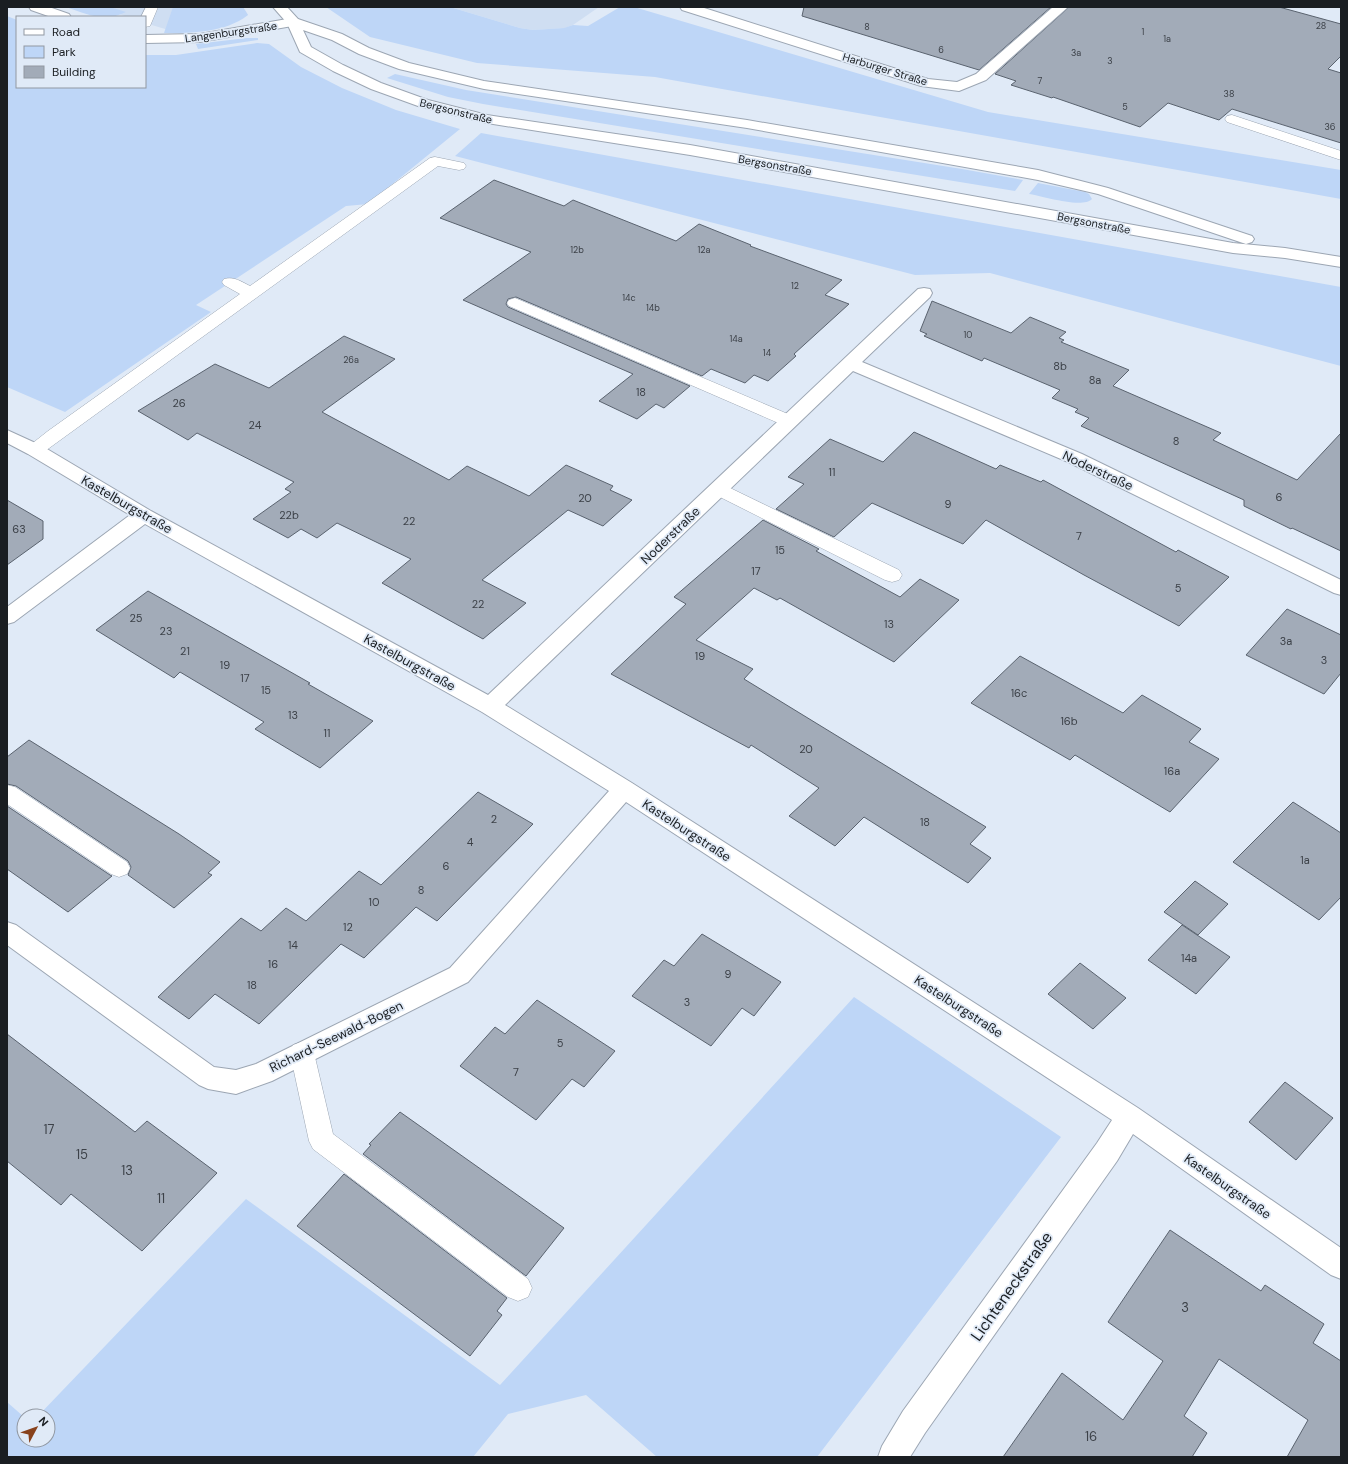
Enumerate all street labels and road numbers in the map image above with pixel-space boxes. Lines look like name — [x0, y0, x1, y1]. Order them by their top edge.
street label: Langenburgstraße — [184, 19, 278, 45]
street label: Harburger Straße — [841, 49, 929, 89]
street label: Bergsonstraße — [418, 95, 494, 127]
street label: Bergsonstraße — [737, 152, 813, 178]
street label: Bergsonstraße — [1056, 209, 1132, 237]
street label: Noderstraße — [1060, 447, 1136, 494]
street label: Kastelburgstraße — [78, 471, 175, 537]
street label: Noderstraße — [637, 503, 704, 568]
street label: Kastelburgstraße — [361, 630, 459, 695]
street label: Kastelburgstraße — [639, 795, 734, 865]
street label: Kastelburgstraße — [911, 971, 1006, 1041]
street label: Richard-Seewald-Bogen — [267, 997, 406, 1076]
street label: Kastelburgstraße — [1181, 1150, 1274, 1223]
street label: Lichteneckstraße — [966, 1228, 1057, 1345]

